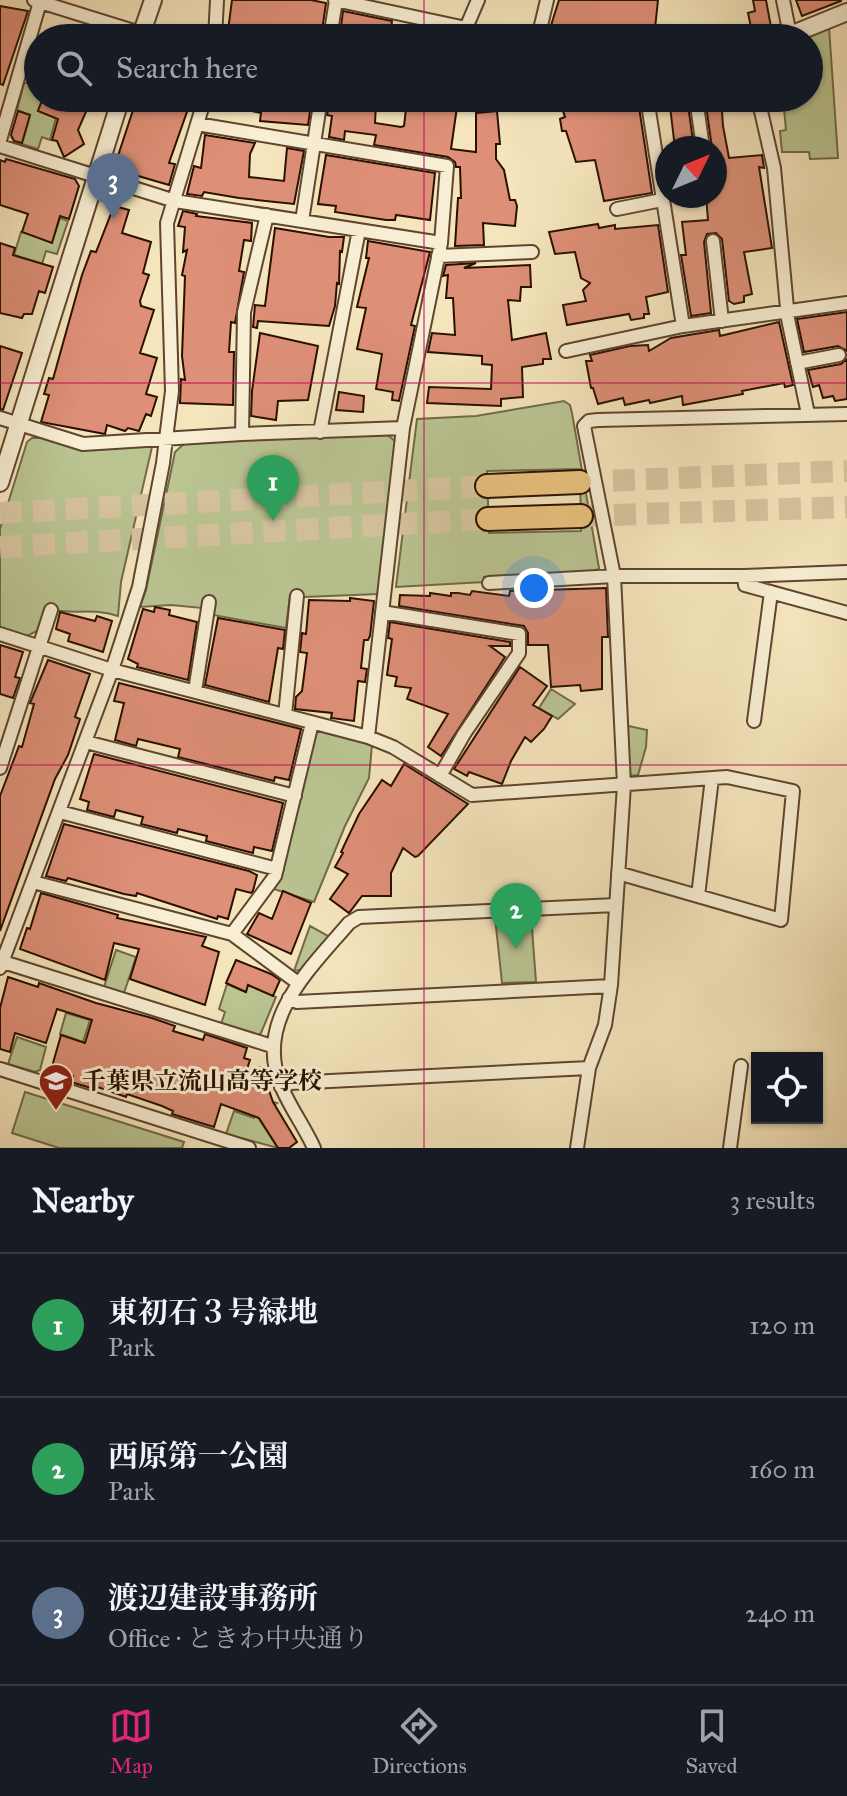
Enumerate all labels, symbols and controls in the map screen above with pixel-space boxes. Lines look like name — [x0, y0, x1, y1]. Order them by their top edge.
search box — [24, 24, 823, 112]
icon: search — [52, 46, 96, 90]
text: Search here — [116, 50, 258, 86]
north arrow — [655, 136, 727, 208]
pin: 3 — [87, 153, 139, 219]
pin: 1 — [247, 455, 299, 521]
your location — [514, 568, 554, 608]
pin: 2 — [490, 883, 542, 949]
map controls — [751, 1052, 823, 1124]
button: locate — [751, 1052, 823, 1124]
school or university icon: 千葉県立流山高等学校 — [37, 1062, 75, 1112]
place label: 千葉県立流山高等学校 — [82, 1066, 322, 1096]
text: Nearby — [32, 1180, 134, 1221]
text: 3 results — [730, 1184, 815, 1216]
text: 東初石３号緑地 — [108, 1294, 318, 1330]
text: 1 — [53, 1309, 63, 1341]
text: 120 m — [749, 1309, 815, 1341]
text: Park — [108, 1331, 155, 1363]
text: 西原第一公園 — [108, 1438, 288, 1474]
text: 2 — [52, 1453, 64, 1485]
text: 160 m — [749, 1453, 815, 1485]
text: Park — [108, 1475, 155, 1507]
text: 渡辺建設事務所 — [108, 1580, 318, 1616]
text: 3 — [53, 1597, 63, 1629]
text: 240 m — [745, 1597, 815, 1629]
text: Office · ときわ中央通り — [108, 1622, 369, 1654]
tab: Map — [109, 1704, 153, 1779]
tab: Directions — [372, 1704, 467, 1779]
tab: Saved — [685, 1704, 738, 1779]

